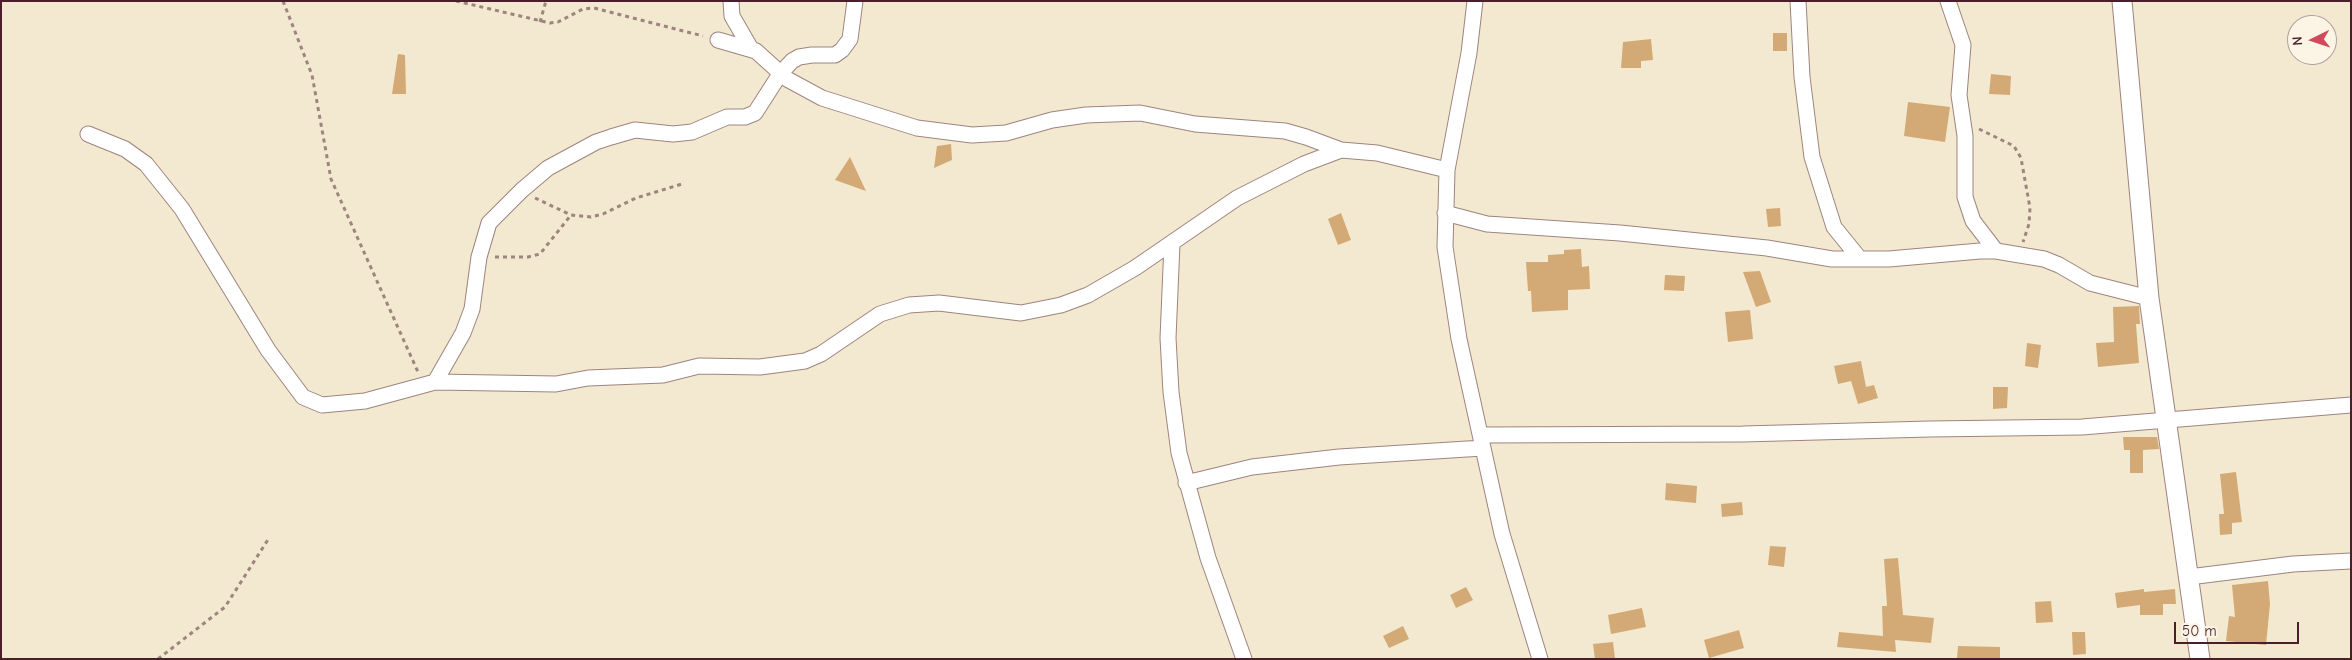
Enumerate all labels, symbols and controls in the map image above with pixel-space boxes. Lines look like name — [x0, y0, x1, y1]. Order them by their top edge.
north arrow — [2287, 15, 2337, 65]
text: N — [2289, 36, 2306, 46]
scale bar — [2177, 612, 2302, 644]
text: 50 m — [2182, 622, 2217, 640]

